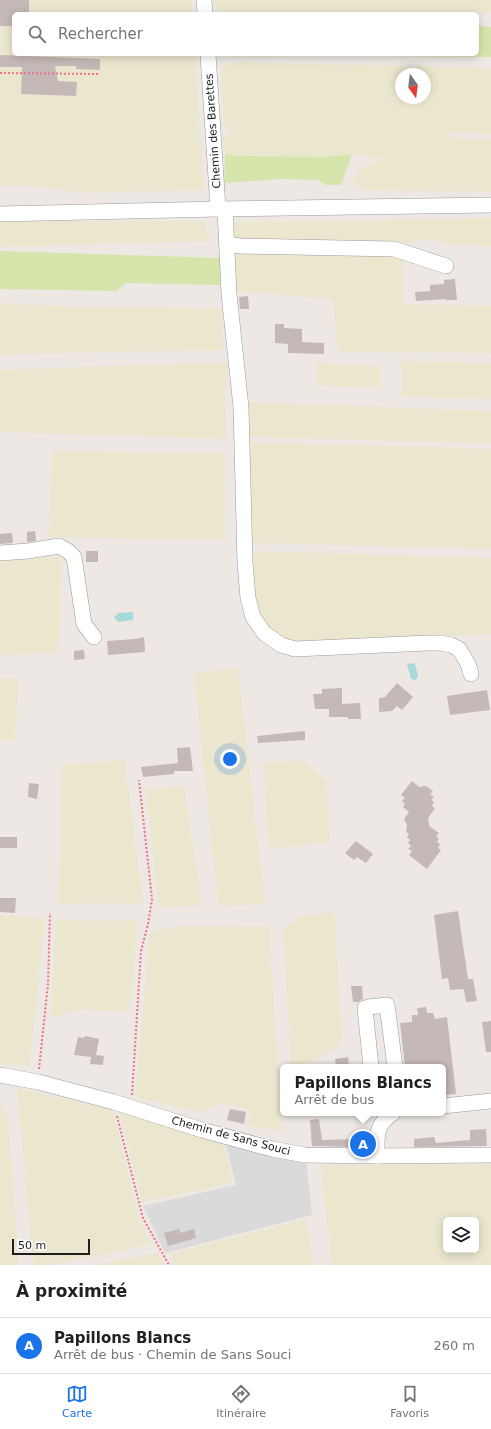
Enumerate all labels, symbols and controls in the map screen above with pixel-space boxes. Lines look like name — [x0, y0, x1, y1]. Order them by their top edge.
search box — [12, 12, 479, 56]
icon: search — [26, 23, 48, 45]
text: Rechercher — [58, 25, 143, 43]
north arrow — [395, 68, 431, 104]
street label: Chemin des Barettes — [202, 73, 223, 189]
your location — [220, 749, 240, 769]
popup — [280, 1064, 446, 1116]
text: Papillons Blancs — [294, 1074, 432, 1092]
text: Arrêt de bus — [294, 1092, 374, 1107]
street label: Chemin de Sans Souci — [170, 1114, 292, 1158]
pin: A — [350, 1129, 376, 1159]
map controls — [443, 1217, 479, 1253]
button: layers — [443, 1217, 479, 1253]
scale bar — [12, 1237, 90, 1256]
text: 50 m — [18, 1239, 46, 1252]
text: À proximité — [16, 1281, 127, 1301]
text: Papillons Blancs — [54, 1329, 191, 1347]
text: A — [24, 1338, 34, 1353]
text: 260 m — [433, 1338, 475, 1353]
text: Arrêt de bus · Chemin de Sans Souci — [54, 1347, 291, 1362]
tab: Carte — [62, 1383, 92, 1420]
tab: Itinéraire — [216, 1383, 266, 1420]
tab: Favoris — [390, 1383, 429, 1420]

